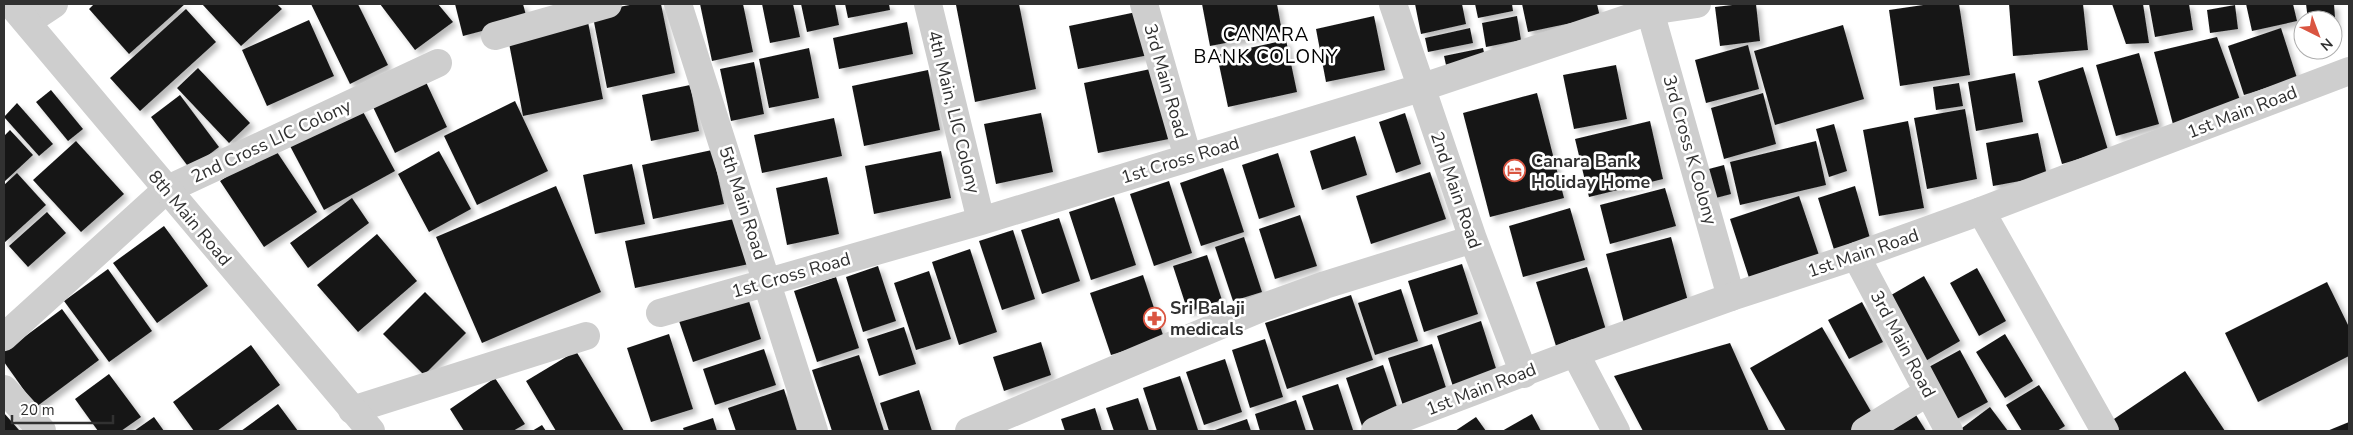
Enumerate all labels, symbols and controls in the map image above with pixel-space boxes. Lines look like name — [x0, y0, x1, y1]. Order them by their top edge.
north arrow — [2293, 10, 2343, 60]
street label: 3rd Main Road — [1138, 21, 1194, 141]
district label: CANARA BANK COLONY — [1194, 22, 1338, 70]
street label: 4th Main, LIC Colony — [922, 28, 986, 197]
text: N — [2316, 34, 2337, 55]
street label: 3rd Cross K Colony — [1657, 72, 1723, 228]
street label: 1st Main Road — [2183, 80, 2301, 144]
street label: 2nd Cross LIC Colony — [187, 93, 355, 189]
street label: 2nd Main Road — [1425, 128, 1487, 252]
street label: 1st Cross Road — [1118, 131, 1242, 189]
street label: 5th Main Road — [713, 143, 773, 263]
place label: Canara Bank Holiday Home — [1531, 149, 1651, 194]
hotel icon: Canara Bank Holiday Home — [1503, 159, 1527, 183]
street label: 8th Main Road — [143, 165, 237, 271]
street label: 1st Main Road — [1804, 223, 1922, 283]
street label: 1st Cross Road — [729, 247, 853, 303]
street label: 3rd Main Road — [1865, 286, 1941, 402]
place label: Sri Balaji medicals — [1170, 296, 1245, 341]
pharmacy icon: Sri Balaji medicals — [1142, 306, 1166, 330]
street label: 1st Main Road — [1422, 357, 1540, 421]
scale bar — [12, 392, 114, 424]
text: 20 m — [20, 400, 55, 420]

